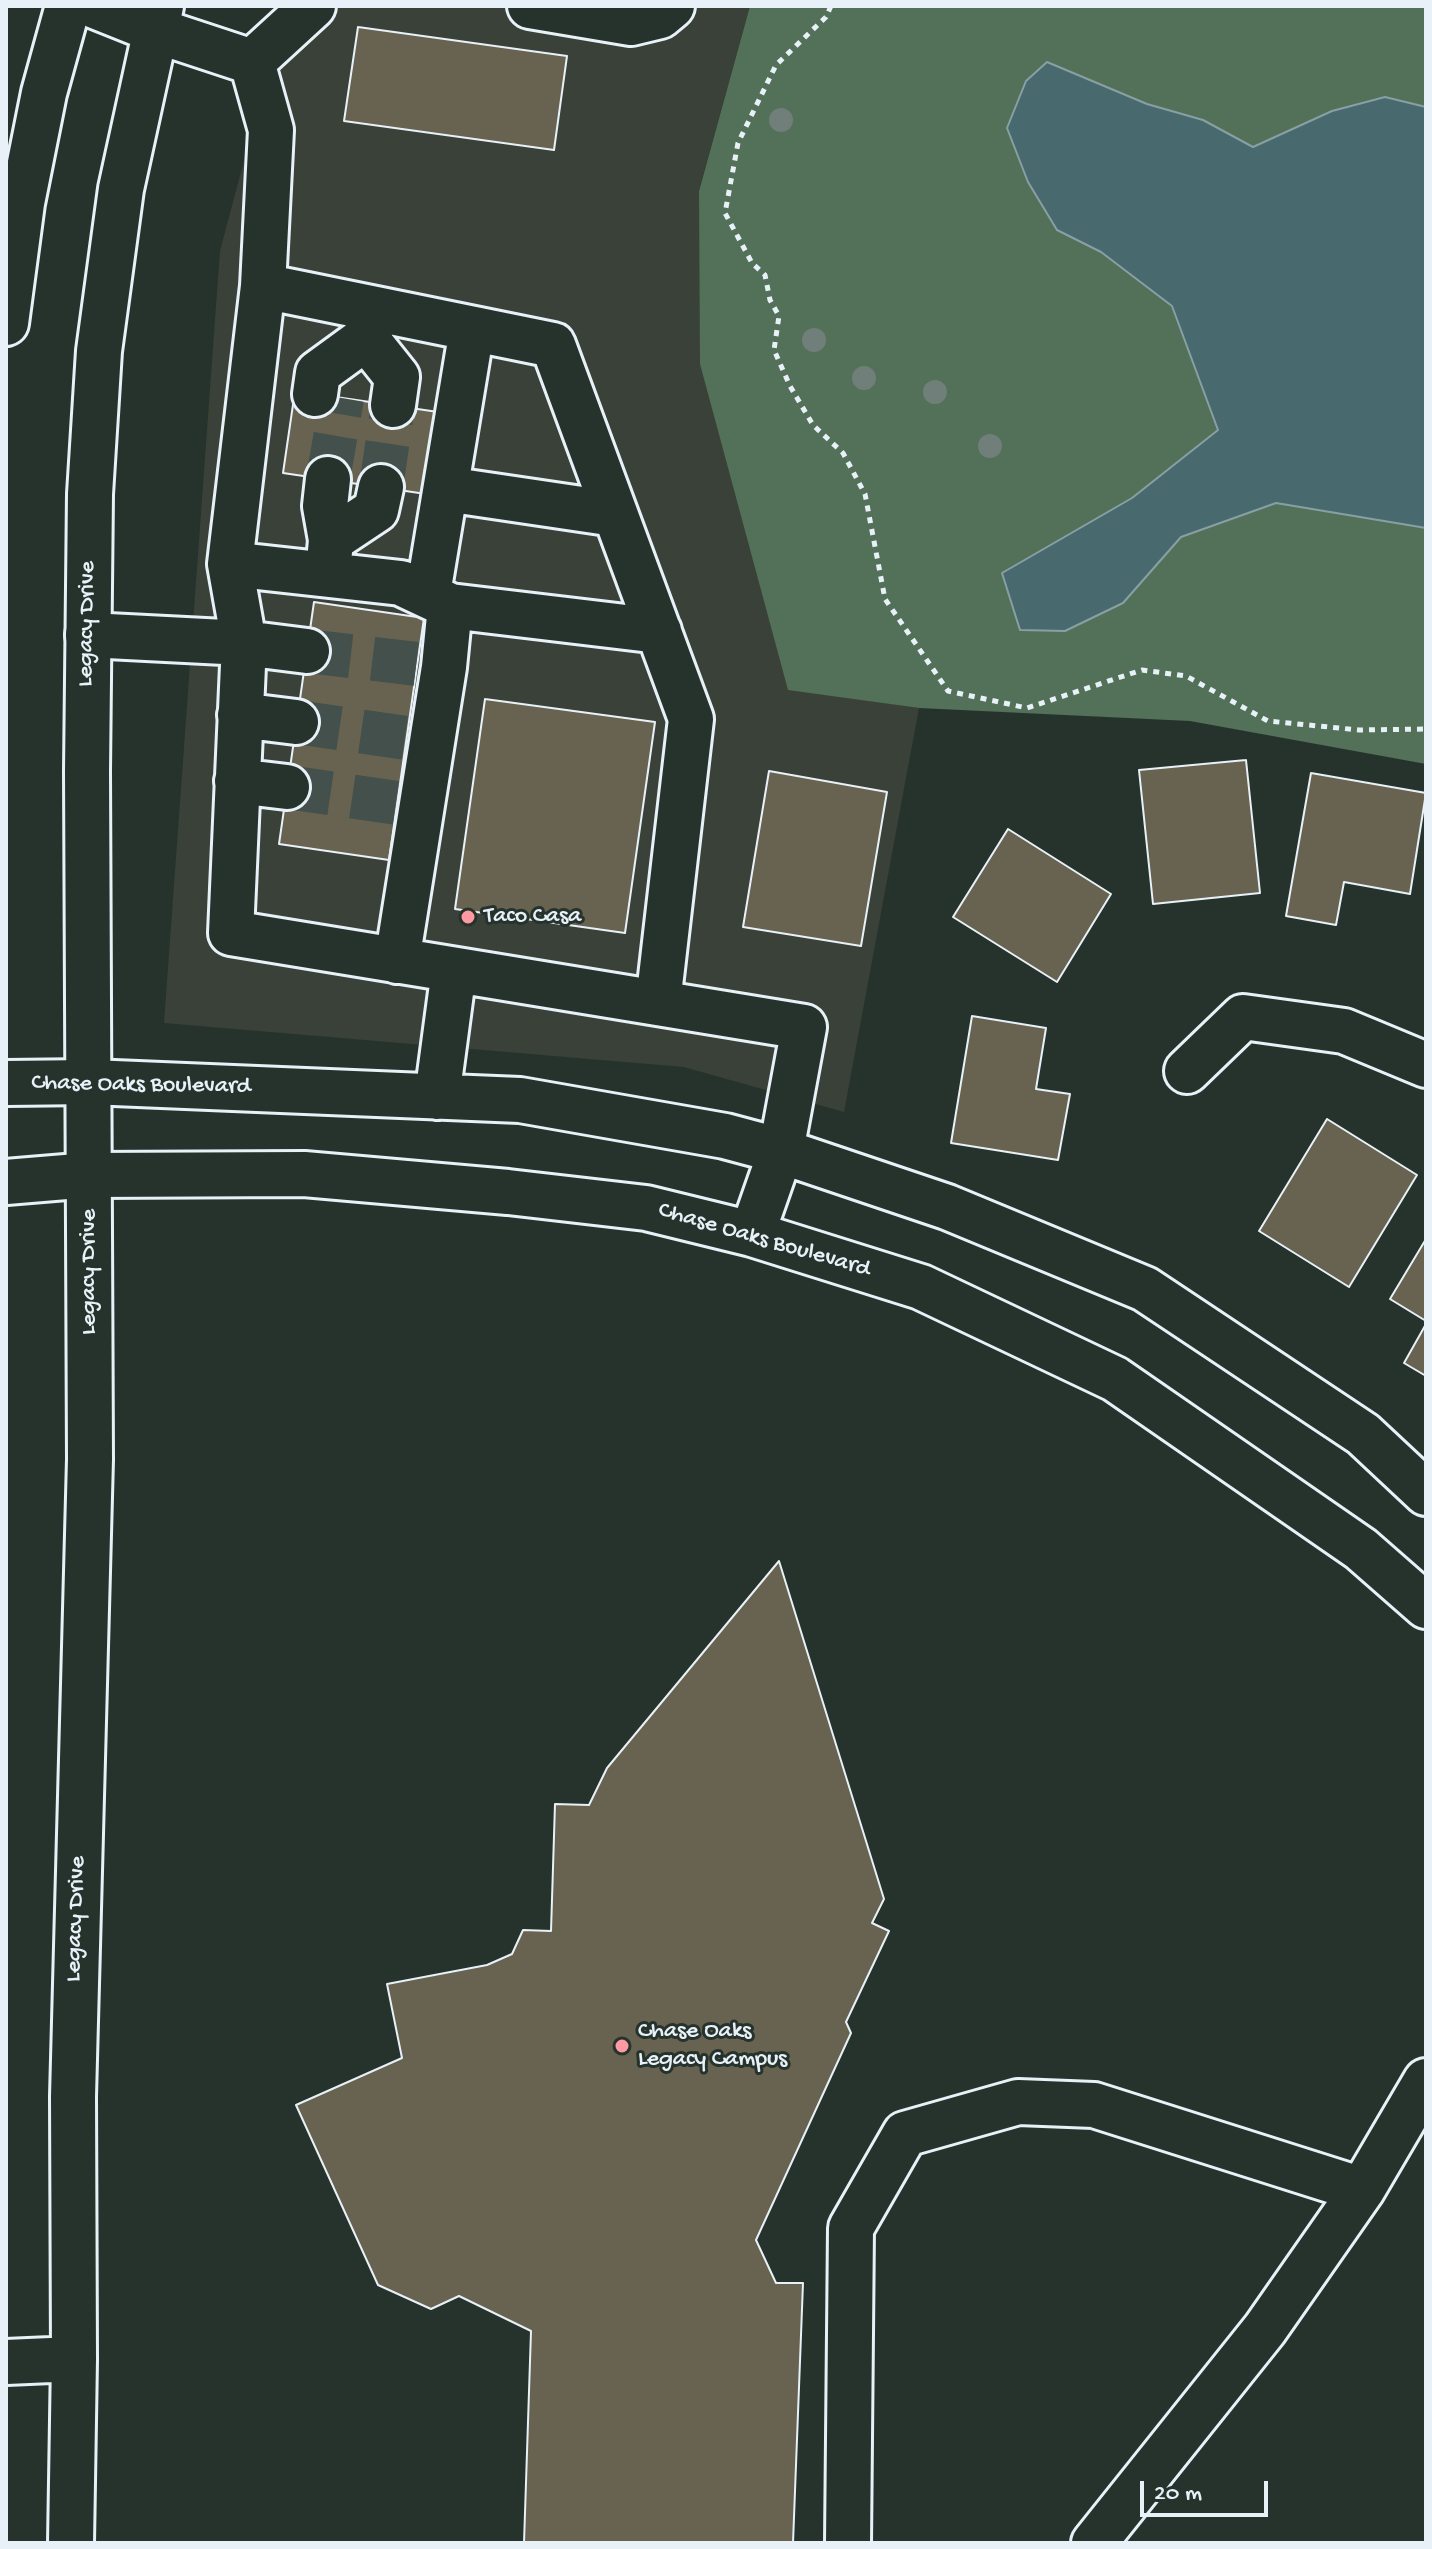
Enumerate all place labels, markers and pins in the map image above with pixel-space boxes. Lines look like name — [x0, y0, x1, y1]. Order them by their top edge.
place label: Taco Casa — [484, 903, 581, 931]
marker: Taco Casa — [459, 908, 477, 926]
place label: Chase Oaks Legacy Campus — [638, 2018, 787, 2074]
marker: Chase Oaks Legacy Campus — [613, 2037, 631, 2055]

